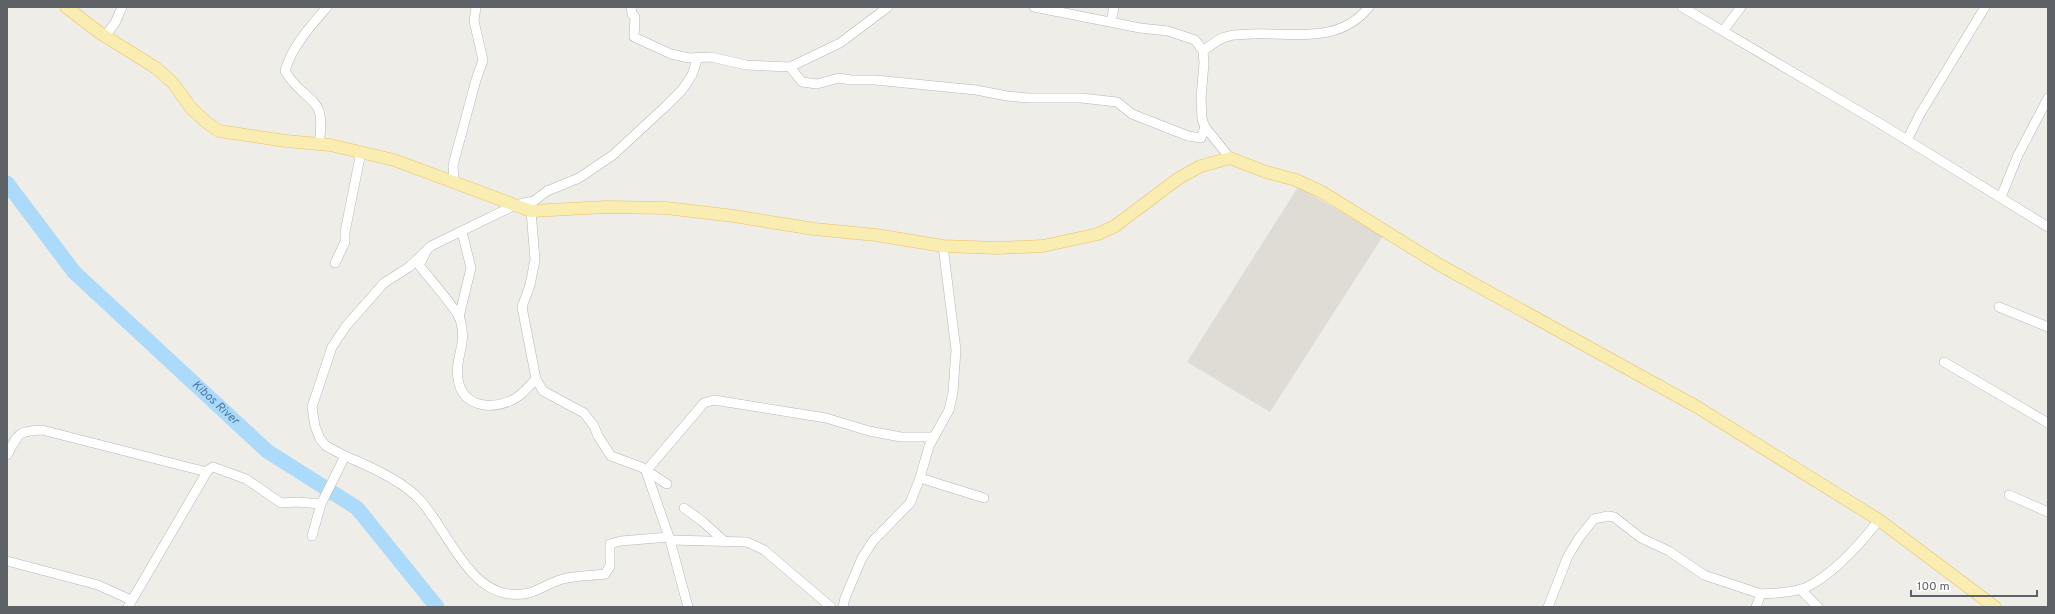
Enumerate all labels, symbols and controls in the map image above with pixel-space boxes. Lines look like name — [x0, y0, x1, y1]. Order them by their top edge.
water label: Kibos River — [188, 377, 243, 430]
scale bar — [1911, 572, 2037, 598]
text: 100 m — [1917, 579, 1950, 595]

